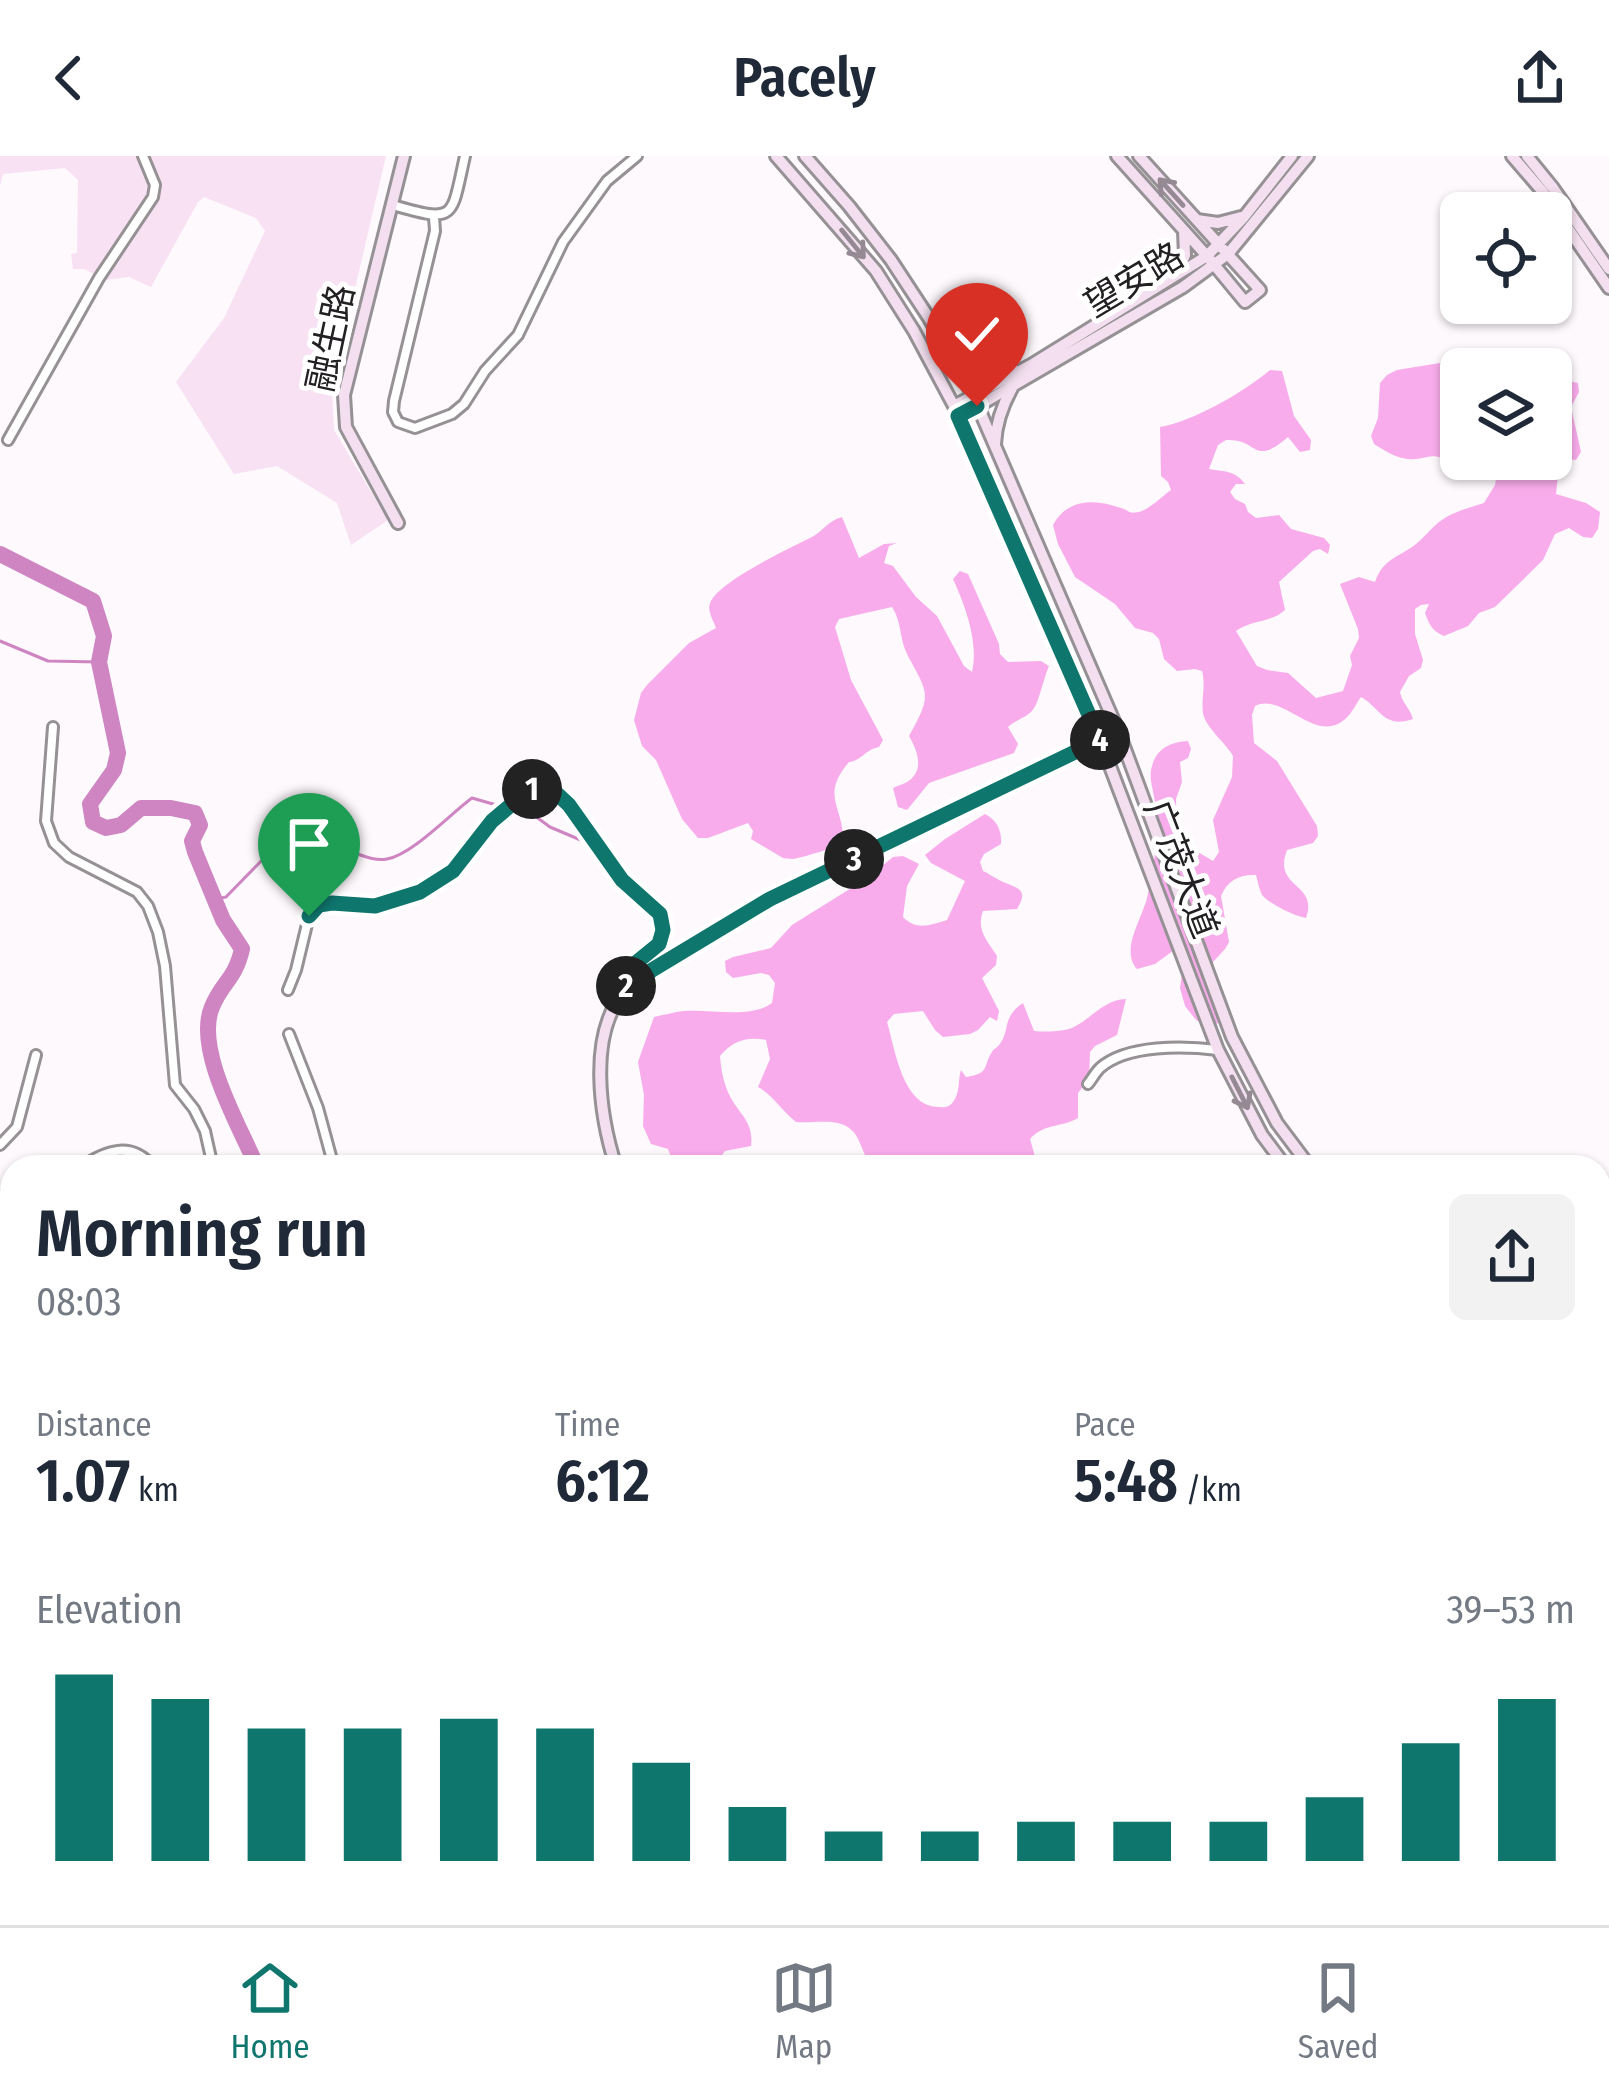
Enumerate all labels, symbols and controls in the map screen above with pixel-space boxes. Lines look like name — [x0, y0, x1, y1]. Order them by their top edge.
icon: back — [36, 45, 102, 111]
icon: share — [1507, 45, 1573, 111]
text: Pacely — [733, 46, 876, 110]
one-way arrow — [1158, 177, 1185, 207]
map controls — [1440, 192, 1572, 480]
button: locate — [1440, 192, 1572, 324]
one-way arrow — [839, 228, 867, 259]
street label: 望安路 — [1076, 233, 1192, 327]
street label: 融生路 — [298, 281, 364, 395]
pin — [926, 283, 1028, 406]
icon: check — [944, 301, 1010, 367]
button: layers — [1440, 348, 1572, 480]
pin: 4 — [1070, 710, 1130, 770]
text: 4 — [1092, 720, 1108, 760]
pin: 1 — [502, 759, 562, 819]
text: 1 — [525, 769, 539, 809]
pin — [258, 793, 360, 916]
street label: 广茂大道 — [1135, 794, 1227, 944]
icon: arrive — [276, 811, 342, 877]
pin: 3 — [824, 829, 884, 889]
text: 3 — [846, 839, 862, 879]
pin: 2 — [596, 956, 656, 1016]
text: 2 — [618, 966, 634, 1006]
one-way arrow — [1229, 1075, 1252, 1110]
text: Morning run — [36, 1194, 368, 1273]
button: share — [1449, 1194, 1575, 1320]
text: 08:03 — [36, 1279, 122, 1325]
text: Distance — [36, 1405, 152, 1445]
text: Time — [555, 1405, 620, 1445]
text: Pace — [1074, 1405, 1136, 1445]
text: 1.07 — [36, 1445, 130, 1517]
text: 6:12 — [555, 1445, 650, 1517]
text: 5:48 — [1074, 1445, 1178, 1517]
text: km — [130, 1470, 179, 1510]
text: /km — [1178, 1470, 1242, 1510]
text: Elevation — [36, 1587, 183, 1633]
text: 39–53 m — [1446, 1587, 1575, 1633]
tab: Home — [231, 1955, 310, 2067]
tab: Map — [771, 1955, 837, 2067]
tab: Saved — [1298, 1955, 1378, 2067]

